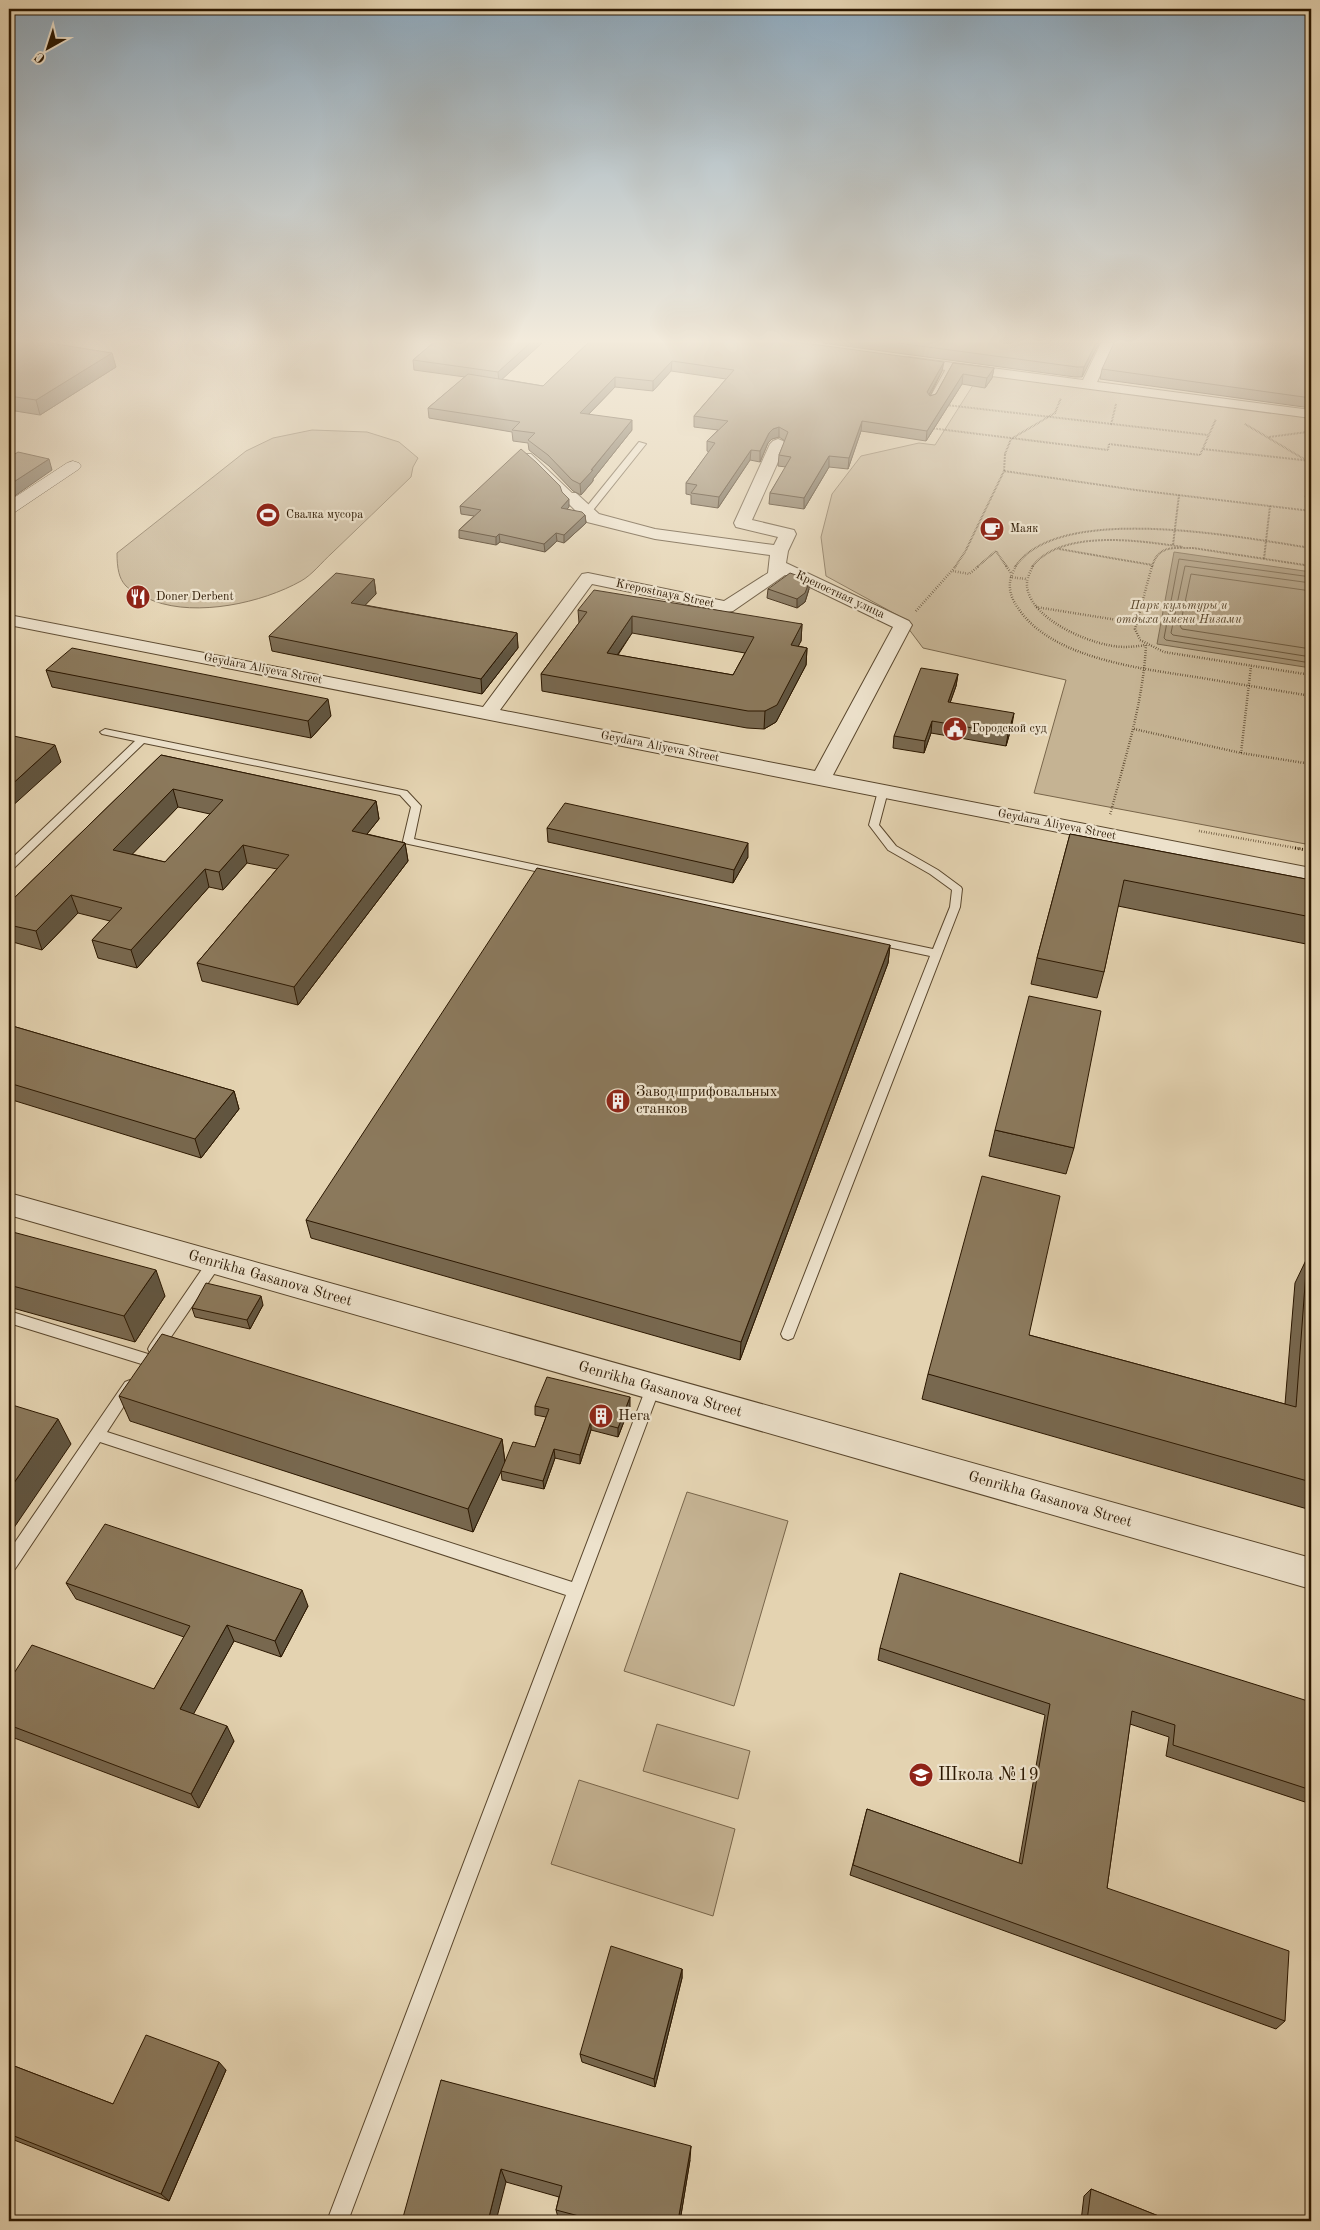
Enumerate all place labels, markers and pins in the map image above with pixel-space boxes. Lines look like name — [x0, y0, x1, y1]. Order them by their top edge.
sports icon: Свалка мусора — [255, 502, 281, 528]
place label: Свалка мусора — [286, 509, 363, 521]
cafe icon: Маяк — [979, 516, 1005, 542]
place label: Маяк — [1010, 523, 1038, 535]
restaurant icon: Doner Derbent — [125, 584, 151, 610]
place label: Doner Derbent — [156, 591, 234, 603]
public building icon: Городской суд — [942, 716, 968, 742]
place label: Городской суд — [972, 723, 1047, 735]
place label: Завод шрифовальных станков — [636, 1085, 778, 1117]
building icon: Завод шрифовальных станков — [605, 1088, 631, 1114]
building icon: Нега — [588, 1403, 614, 1429]
place label: Нега — [618, 1409, 651, 1424]
school or university icon: Школа №19 — [908, 1762, 934, 1788]
place label: Школа №19 — [938, 1766, 1039, 1784]

